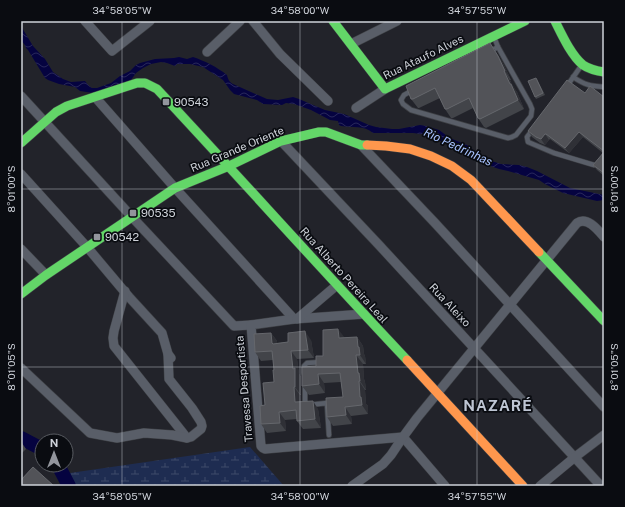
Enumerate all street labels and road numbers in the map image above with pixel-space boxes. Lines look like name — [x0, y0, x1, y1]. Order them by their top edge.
street label: Rua Ataufo Alves — [381, 32, 465, 82]
street label: Rua Grande Oriente — [189, 124, 285, 174]
street label: Rua Alberto Pereira Leal — [298, 225, 390, 325]
street label: Rua Aleixo — [427, 281, 473, 329]
street label: Travessa Desportista — [233, 335, 255, 443]

